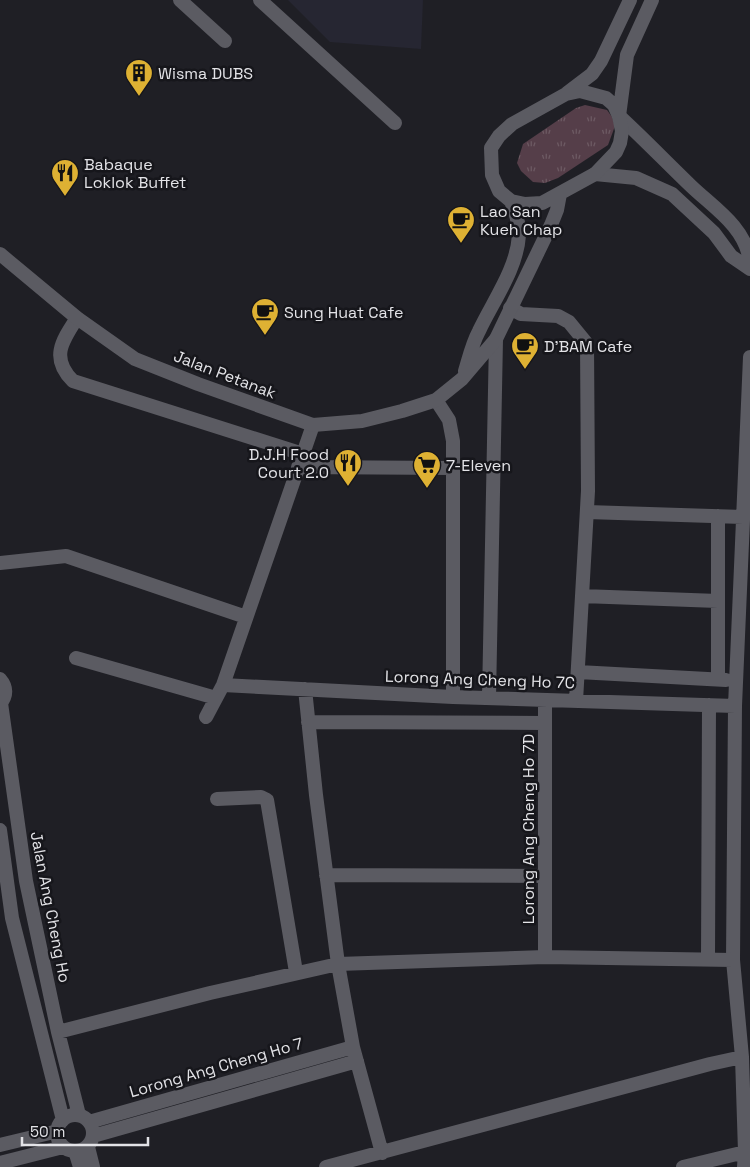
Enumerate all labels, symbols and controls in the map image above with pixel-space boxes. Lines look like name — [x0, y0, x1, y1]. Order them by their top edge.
building icon: Wisma DUBS — [124, 58, 154, 97]
place label: Wisma DUBS — [158, 63, 253, 84]
place label: Babaque Loklok Buffet — [84, 154, 186, 193]
restaurant icon: Babaque Loklok Buffet — [50, 158, 80, 197]
place label: Lao San Kueh Chap — [480, 201, 562, 240]
cafe icon: Lao San Kueh Chap — [446, 205, 476, 244]
cafe icon: Sung Huat Cafe — [250, 297, 280, 336]
place label: Sung Huat Cafe — [284, 302, 403, 323]
cafe icon: D'BAM Cafe — [510, 331, 540, 370]
place label: D'BAM Cafe — [544, 336, 632, 357]
street label: Jalan Petanak — [171, 345, 279, 404]
place label: D.J.H Food Court 2.0 — [249, 444, 329, 483]
restaurant icon: D.J.H Food Court 2.0 — [333, 448, 363, 487]
supermarket icon: 7-Eleven — [412, 450, 442, 489]
place label: 7-Eleven — [446, 455, 511, 476]
street label: Lorong Ang Cheng Ho 7C — [385, 666, 575, 693]
street label: Lorong Ang Cheng Ho 7D — [518, 734, 539, 924]
street label: Jalan Ang Cheng Ho — [26, 830, 75, 984]
street label: Lorong Ang Cheng Ho 7 — [127, 1033, 305, 1102]
scale bar — [22, 1114, 149, 1146]
text: 50 m — [30, 1122, 65, 1141]

